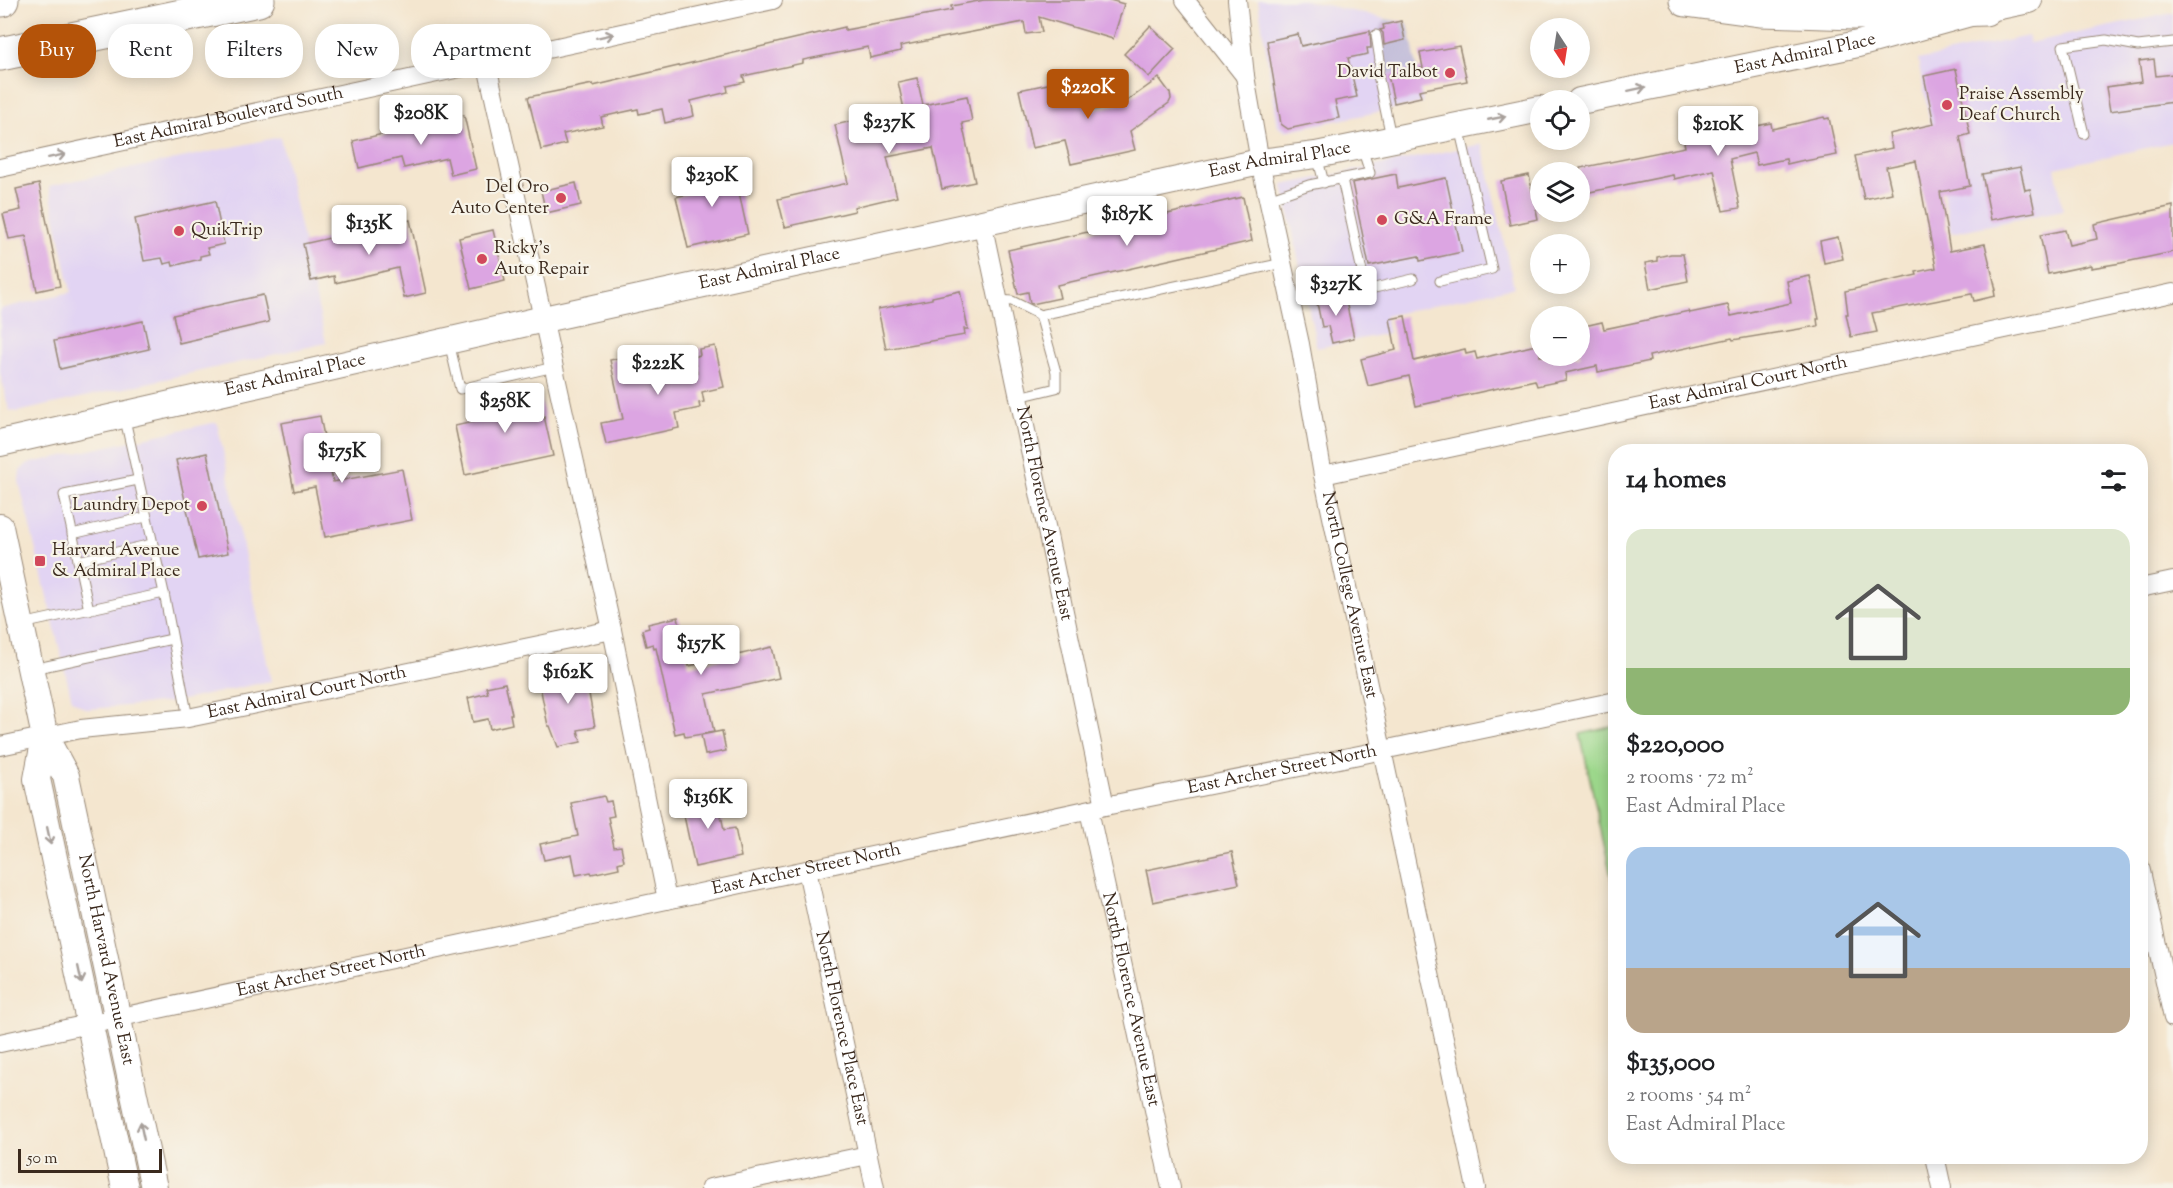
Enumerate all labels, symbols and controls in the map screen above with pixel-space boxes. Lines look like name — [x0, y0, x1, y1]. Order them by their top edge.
north arrow — [1530, 18, 1590, 78]
map controls — [1530, 18, 1590, 366]
chip: Buy — [18, 24, 96, 78]
chip: Rent — [108, 24, 193, 78]
chip: Filters — [205, 24, 303, 78]
chip: New — [315, 24, 399, 78]
chip: Apartment — [411, 24, 552, 78]
street label: East Admiral Place — [1732, 27, 1879, 82]
one-way arrow — [594, 30, 614, 41]
place label: David Talbot — [1337, 60, 1438, 86]
marker: David Talbot — [1443, 66, 1457, 80]
pin: $220K — [1046, 69, 1130, 120]
text: $220K — [1061, 74, 1115, 103]
street label: East Admiral Boulevard South — [111, 81, 346, 156]
place label: Praise Assembly Deaf Church — [1959, 82, 2084, 129]
one-way arrow — [1627, 83, 1646, 94]
button: locate — [1530, 90, 1590, 150]
pin: $208K — [379, 95, 463, 146]
marker: Praise Assembly Deaf Church — [1940, 98, 1954, 112]
text: $208K — [393, 100, 449, 129]
pin: $237K — [847, 104, 931, 155]
pin: $210K — [1676, 106, 1760, 157]
text: $237K — [863, 109, 915, 138]
text: $210K — [1692, 111, 1744, 140]
one-way arrow — [1487, 112, 1506, 123]
street label: East Admiral Place — [1207, 135, 1353, 186]
one-way arrow — [47, 150, 66, 161]
pin: $230K — [670, 157, 754, 208]
text: $230K — [686, 162, 738, 191]
button: layers — [1530, 162, 1590, 222]
place label: Del Oro Auto Center — [451, 175, 549, 222]
marker: Del Oro Auto Center — [554, 191, 568, 205]
pin: $187K — [1085, 196, 1169, 247]
text: $187K — [1101, 201, 1153, 230]
pin: $135K — [327, 205, 411, 256]
place label: G&A Frame — [1394, 207, 1492, 233]
text: $135K — [346, 210, 392, 239]
marker: G&A Frame — [1375, 213, 1389, 227]
place label: QuikTrip — [191, 218, 263, 244]
marker: QuikTrip — [172, 224, 186, 238]
button: + — [1530, 234, 1590, 294]
place label: Ricky's Auto Repair — [494, 236, 589, 283]
street label: East Admiral Place — [697, 241, 843, 298]
marker: Ricky's Auto Repair — [475, 252, 489, 266]
pin: $327K — [1294, 266, 1378, 317]
text: $327K — [1310, 271, 1362, 300]
button: − — [1530, 306, 1590, 366]
pin: $222K — [616, 345, 700, 396]
street label: East Admiral Place — [222, 347, 368, 404]
text: $222K — [631, 350, 685, 379]
street label: East Admiral Court North — [1647, 350, 1850, 418]
pin: $258K — [463, 383, 547, 434]
text: $258K — [479, 388, 531, 417]
street label: North Florence Avenue East — [1008, 404, 1079, 623]
pin: $175K — [300, 433, 384, 484]
text: $175K — [318, 438, 366, 467]
text: 14 homes — [1626, 462, 1726, 499]
icon: filters — [2097, 464, 2130, 497]
street label: North College Avenue East — [1314, 489, 1384, 701]
place label: Laundry Depot — [72, 493, 190, 519]
marker: Laundry Depot — [195, 499, 209, 513]
place label: Harvard Avenue & Admiral Place — [52, 538, 180, 585]
marker: Harvard Avenue & Admiral Place — [33, 554, 47, 568]
icon: home — [1824, 568, 1932, 676]
pin: $157K — [659, 625, 743, 676]
text: $157K — [677, 630, 725, 659]
pin: $162K — [526, 654, 610, 705]
text: $162K — [542, 659, 594, 688]
street label: East Admiral Court North — [205, 660, 409, 727]
text: $220,000 — [1626, 727, 1724, 764]
street label: East Archer Street North — [1185, 739, 1380, 802]
text: 2 rooms · 72 m² — [1626, 764, 1754, 793]
pin: $136K — [666, 779, 750, 830]
text: $136K — [683, 784, 733, 813]
text: East Admiral Place — [1626, 793, 1786, 822]
one-way arrow — [44, 826, 56, 845]
street label: East Archer Street North — [710, 837, 904, 903]
street label: North Harvard Avenue East — [70, 852, 140, 1068]
icon: home — [1824, 886, 1932, 994]
street label: North Florence Avenue East — [1094, 890, 1166, 1109]
street label: North Florence Place East — [807, 929, 874, 1128]
street label: East Archer Street North — [235, 939, 429, 1005]
one-way arrow — [75, 964, 86, 984]
text: $135,000 — [1626, 1045, 1715, 1082]
text: 2 rooms · 54 m² — [1626, 1082, 1751, 1111]
text: East Admiral Place — [1626, 1111, 1786, 1140]
one-way arrow — [136, 1122, 147, 1141]
scale bar — [18, 1146, 162, 1174]
text: 50 m — [27, 1148, 58, 1171]

